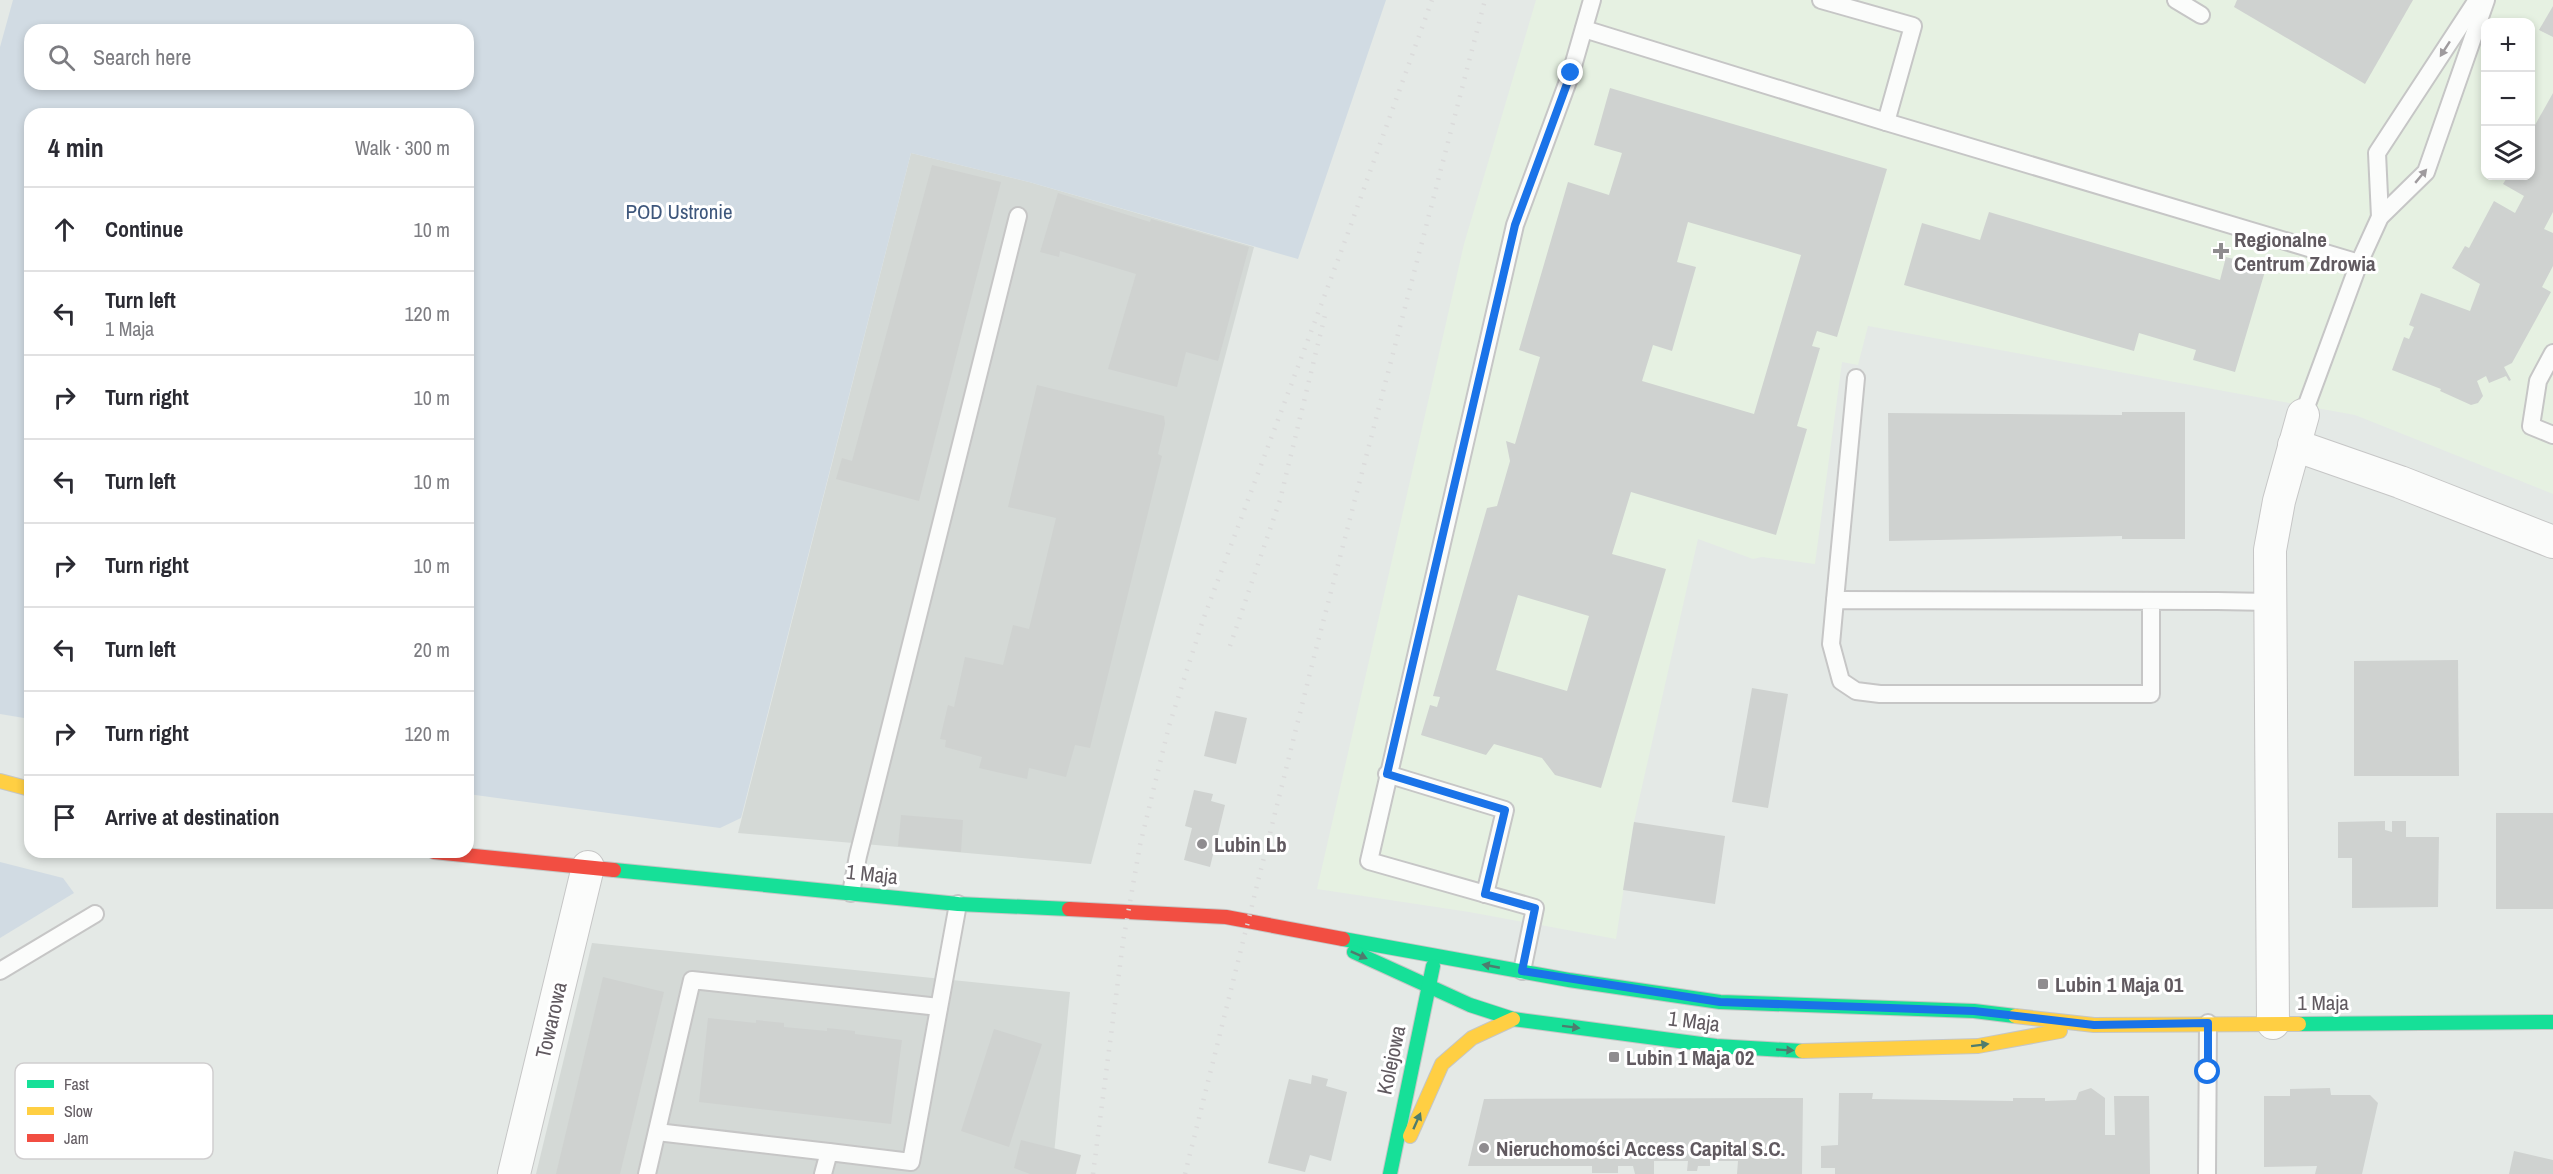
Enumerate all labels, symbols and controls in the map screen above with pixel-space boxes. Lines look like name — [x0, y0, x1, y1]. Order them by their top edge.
map controls — [2481, 18, 2535, 180]
button: + — [2481, 18, 2535, 72]
search box — [24, 24, 474, 90]
icon: search — [45, 41, 78, 74]
one-way arrow — [2440, 41, 2451, 57]
text: Search here — [93, 42, 191, 72]
route end — [1557, 59, 1583, 85]
button: − — [2481, 72, 2535, 126]
button: layers — [2481, 126, 2535, 180]
text: 4 min — [48, 130, 104, 165]
text: Walk · 300 m — [355, 134, 450, 161]
one-way arrow — [2414, 168, 2427, 183]
park label: POD Ustronie — [625, 197, 733, 226]
icon: ahead — [48, 213, 81, 246]
text: Continue — [105, 214, 183, 244]
text: 10 m — [414, 216, 450, 243]
place label: Regionalne Centrum Zdrowia — [2234, 225, 2376, 278]
marker: Regionalne Centrum Zdrowia — [2212, 242, 2230, 260]
text: Turn left — [105, 285, 176, 315]
icon: left — [48, 297, 81, 330]
text: 120 m — [404, 300, 450, 327]
text: 1 Maja — [105, 315, 154, 342]
icon: right — [48, 381, 81, 414]
text: Turn right — [105, 382, 189, 412]
text: 10 m — [414, 384, 450, 411]
icon: left — [48, 465, 81, 498]
text: Turn left — [105, 466, 176, 496]
text: 10 m — [414, 468, 450, 495]
icon: right — [48, 549, 81, 582]
text: Turn right — [105, 550, 189, 580]
text: 10 m — [414, 552, 450, 579]
icon: left — [48, 633, 81, 666]
text: Turn left — [105, 634, 176, 664]
text: 20 m — [414, 636, 450, 663]
icon: right — [48, 717, 81, 750]
text: Turn right — [105, 718, 189, 748]
text: 120 m — [404, 720, 450, 747]
icon: arrive — [48, 801, 81, 834]
text: Arrive at destination — [105, 802, 279, 832]
place label: Lubin Lb — [1214, 830, 1287, 859]
marker: Lubin Lb — [1195, 837, 1209, 851]
street label: 1 Maja — [845, 857, 900, 891]
one-way arrow — [1351, 950, 1368, 959]
one-way arrow — [1481, 961, 1500, 970]
place label: Lubin 1 Maja 01 — [2055, 970, 2184, 999]
marker: Lubin 1 Maja 01 — [2036, 977, 2050, 991]
street label: Towarowa — [528, 979, 574, 1061]
street label: 1 Maja — [2297, 988, 2349, 1017]
street label: 1 Maja — [1667, 1003, 1722, 1039]
street label: Kolejowa — [1370, 1022, 1413, 1097]
one-way arrow — [1561, 1022, 1580, 1032]
one-way arrow — [1971, 1040, 1990, 1050]
place label: Lubin 1 Maja 02 — [1626, 1043, 1754, 1072]
one-way arrow — [1776, 1045, 1795, 1054]
marker: Lubin 1 Maja 02 — [1607, 1050, 1621, 1064]
route start — [2194, 1058, 2220, 1084]
legend — [15, 1063, 213, 1159]
text: Fast — [64, 1073, 89, 1095]
text: Slow — [64, 1100, 93, 1122]
one-way arrow — [1412, 1111, 1422, 1129]
text: Jam — [64, 1127, 89, 1149]
place label: Nieruchomości Access Capital S.C. — [1496, 1134, 1785, 1163]
marker: Nieruchomości Access Capital S.C. — [1477, 1141, 1491, 1155]

